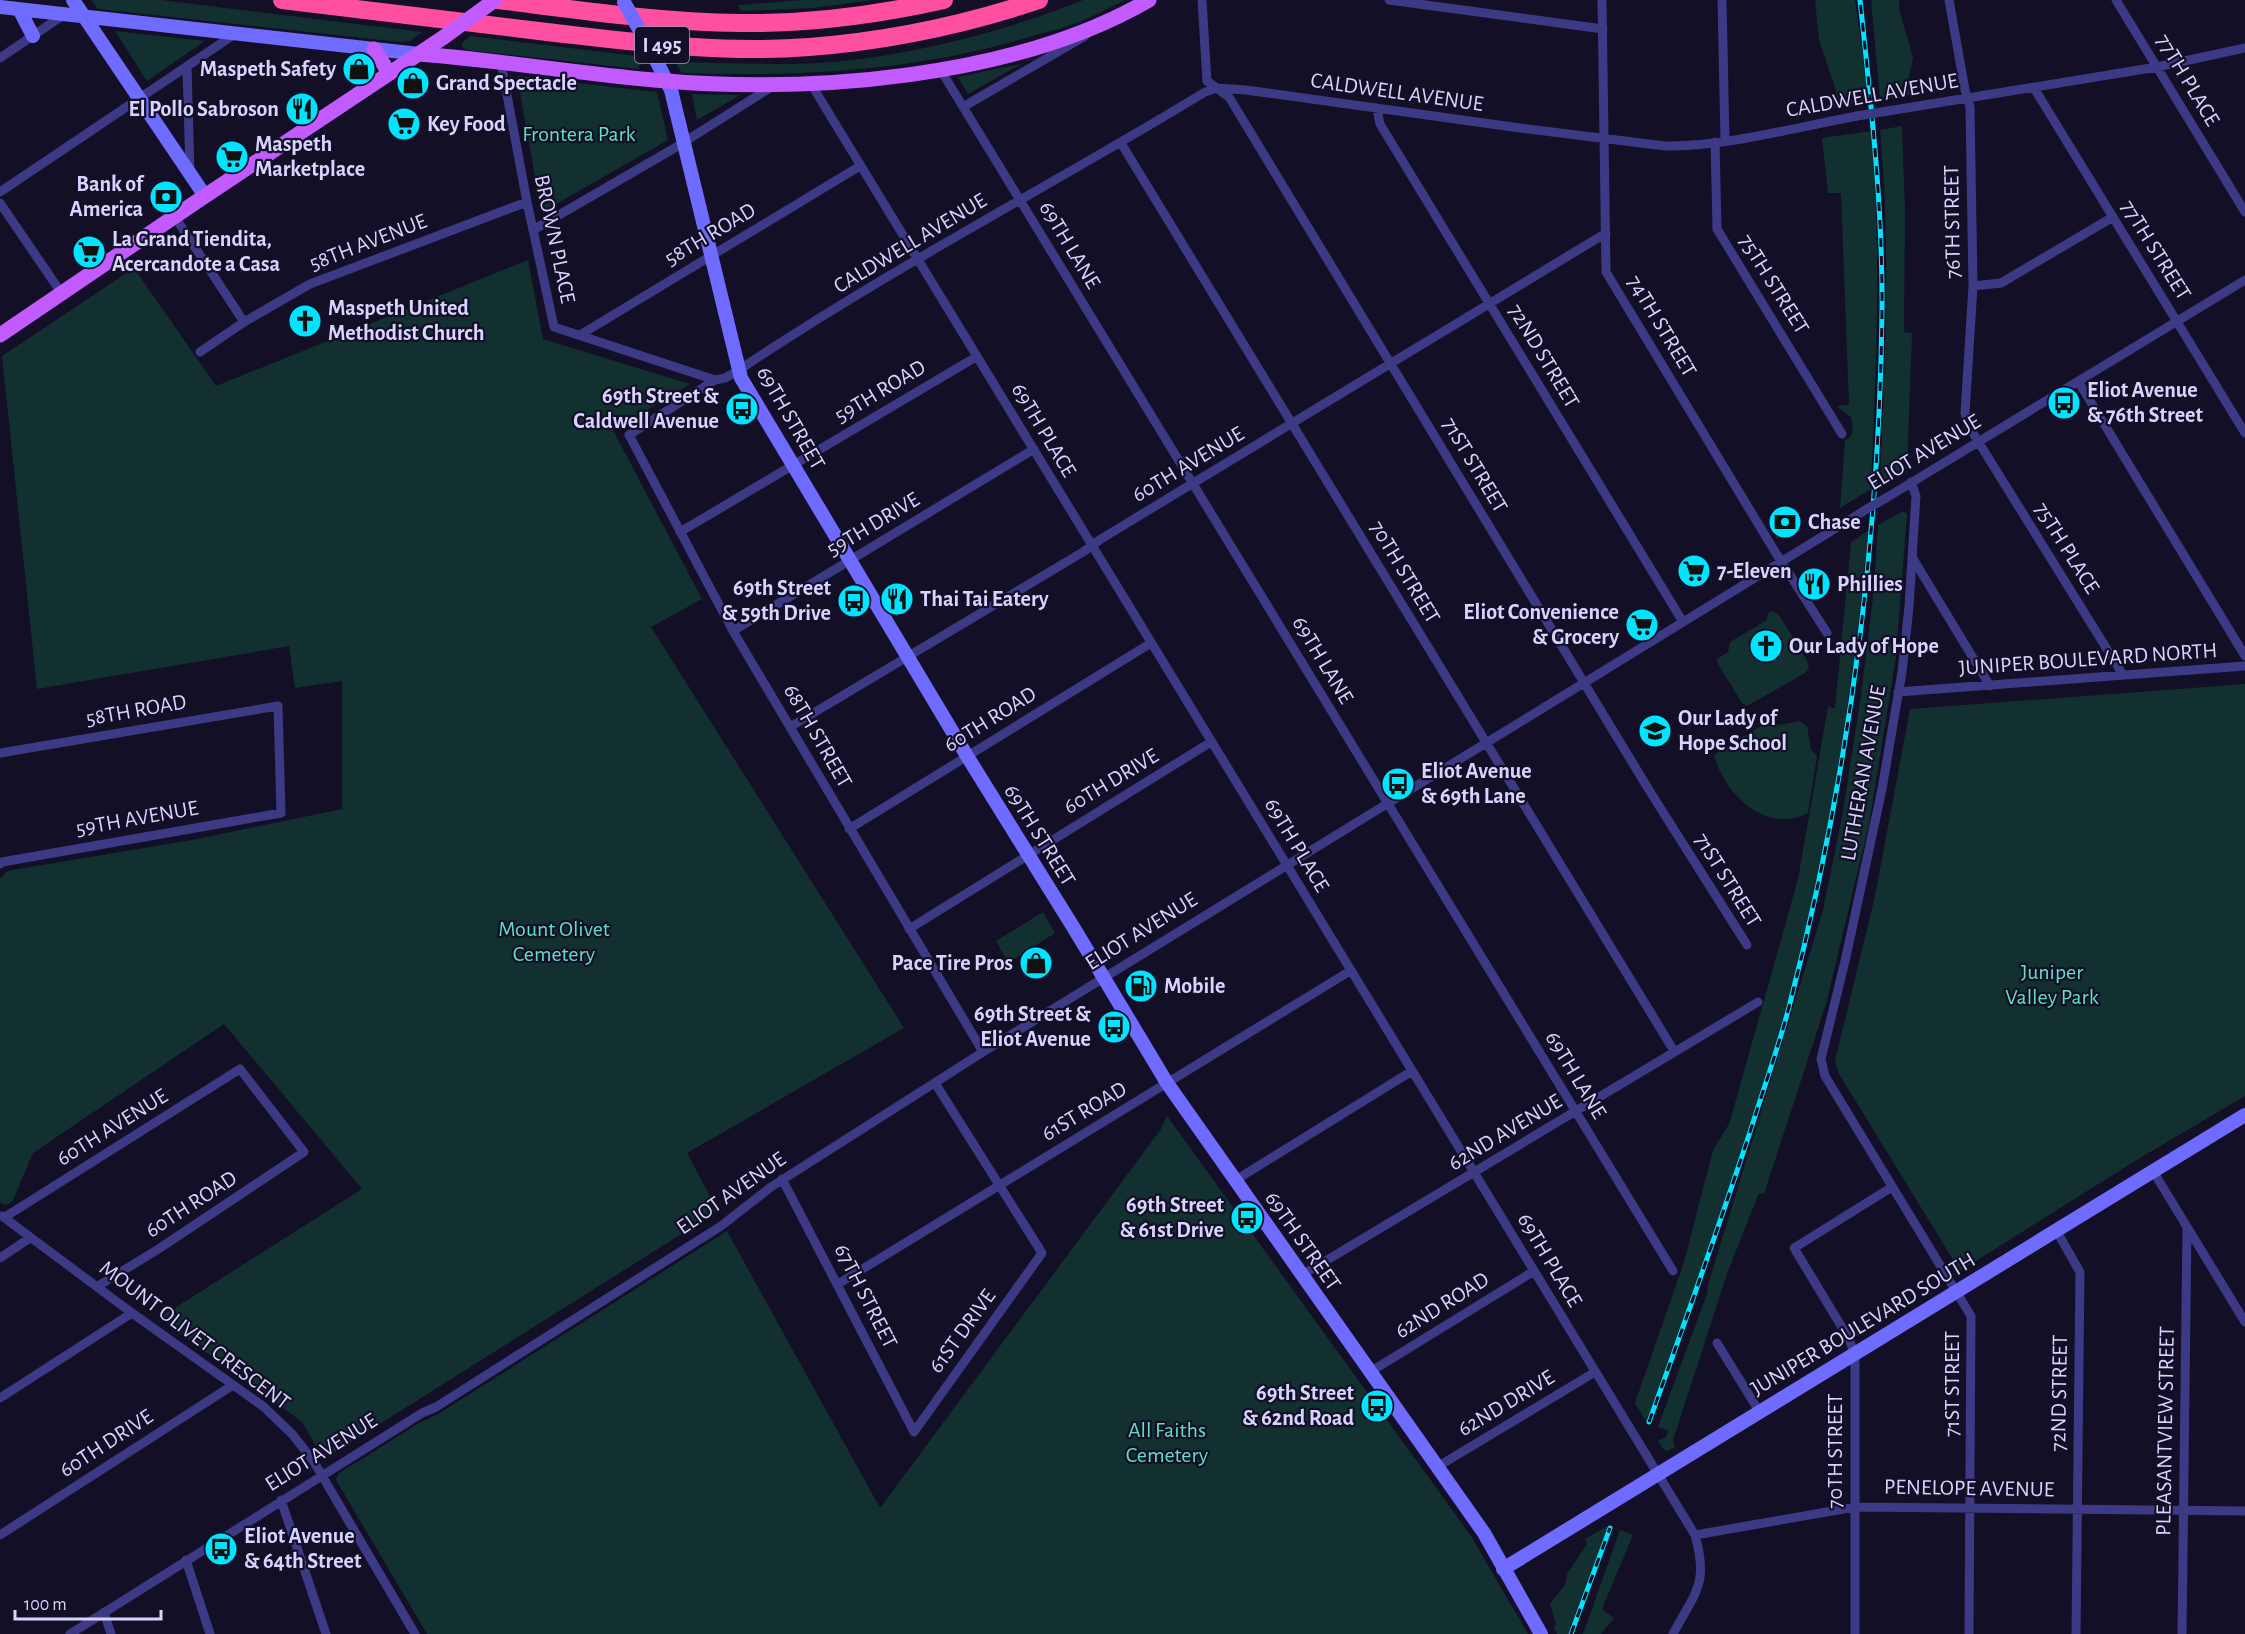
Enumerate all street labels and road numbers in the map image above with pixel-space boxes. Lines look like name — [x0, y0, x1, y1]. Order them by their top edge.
road number: I 495 — [635, 27, 689, 63]
street label: 77TH PLACE — [2152, 30, 2224, 130]
street label: CALDWELL AVENUE — [1309, 69, 1485, 115]
street label: CALDWELL AVENUE — [1784, 69, 1960, 121]
street label: 76TH STREET — [1940, 165, 1964, 279]
street label: BROWN PLACE — [531, 173, 579, 306]
street label: CALDWELL AVENUE — [830, 189, 991, 297]
street label: 77TH STREET — [2117, 196, 2195, 304]
street label: 69TH LANE — [1035, 197, 1105, 293]
street label: 58TH ROAD — [661, 198, 759, 270]
street label: 58TH AVENUE — [306, 209, 430, 274]
street label: 75TH STREET — [1735, 230, 1813, 338]
street label: 74TH STREET — [1623, 271, 1701, 381]
street label: 72ND STREET — [1504, 300, 1584, 412]
street label: 59TH ROAD — [831, 355, 929, 427]
street label: 69TH STREET — [753, 363, 829, 474]
street label: 69TH PLACE — [1007, 379, 1081, 481]
street label: ELIOT AVENUE — [1864, 410, 1985, 494]
street label: 71ST STREET — [1438, 414, 1512, 516]
street label: 60TH AVENUE — [1128, 422, 1248, 506]
street label: 59TH DRIVE — [823, 488, 924, 560]
street label: 75TH PLACE — [2030, 499, 2104, 598]
street label: 70TH STREET — [1366, 517, 1444, 627]
street label: 69TH LANE — [1288, 612, 1358, 708]
street label: JUNIPER BOULEVARD NORTH — [1958, 639, 2218, 679]
street label: 68TH STREET — [780, 681, 856, 792]
street label: 60TH ROAD — [940, 682, 1040, 756]
street label: LUTHERAN AVENUE — [1837, 683, 1889, 862]
street label: 58TH ROAD — [84, 690, 188, 730]
street label: 60TH DRIVE — [1060, 744, 1163, 818]
street label: 69TH STREET — [1000, 780, 1080, 890]
street label: 69TH PLACE — [1260, 794, 1334, 896]
street label: 59TH AVENUE — [74, 796, 200, 840]
street label: 71ST STREET — [1691, 829, 1766, 931]
street label: ELIOT AVENUE — [1081, 888, 1201, 974]
street label: 69TH LANE — [1541, 1027, 1611, 1123]
street label: 61ST ROAD — [1038, 1077, 1130, 1145]
street label: 60TH AVENUE — [53, 1084, 172, 1170]
street label: 62ND AVENUE — [1445, 1089, 1566, 1174]
street label: ELIOT AVENUE — [672, 1147, 790, 1239]
street label: 60TH ROAD — [141, 1166, 241, 1242]
street label: 69TH STREET — [1261, 1188, 1345, 1295]
street label: 69TH PLACE — [1513, 1209, 1587, 1311]
street label: 67TH STREET — [830, 1240, 902, 1352]
street label: JUNIPER BOULEVARD SOUTH — [1747, 1248, 1979, 1400]
street label: MOUNT OLIVET CRESCENT — [96, 1256, 295, 1414]
street label: 62ND ROAD — [1391, 1268, 1493, 1342]
street label: 61ST DRIVE — [925, 1285, 1000, 1377]
street label: PLEASANTVIEW STREET — [2152, 1326, 2178, 1536]
street label: 71ST STREET — [1941, 1331, 1963, 1437]
street label: 72ND STREET — [2047, 1334, 2071, 1452]
street label: 62ND DRIVE — [1454, 1366, 1558, 1440]
street label: 70TH STREET — [1824, 1393, 1846, 1509]
street label: 60TH DRIVE — [55, 1405, 157, 1481]
street label: ELIOT AVENUE — [261, 1409, 381, 1495]
street label: PENELOPE AVENUE — [1884, 1476, 2055, 1500]

